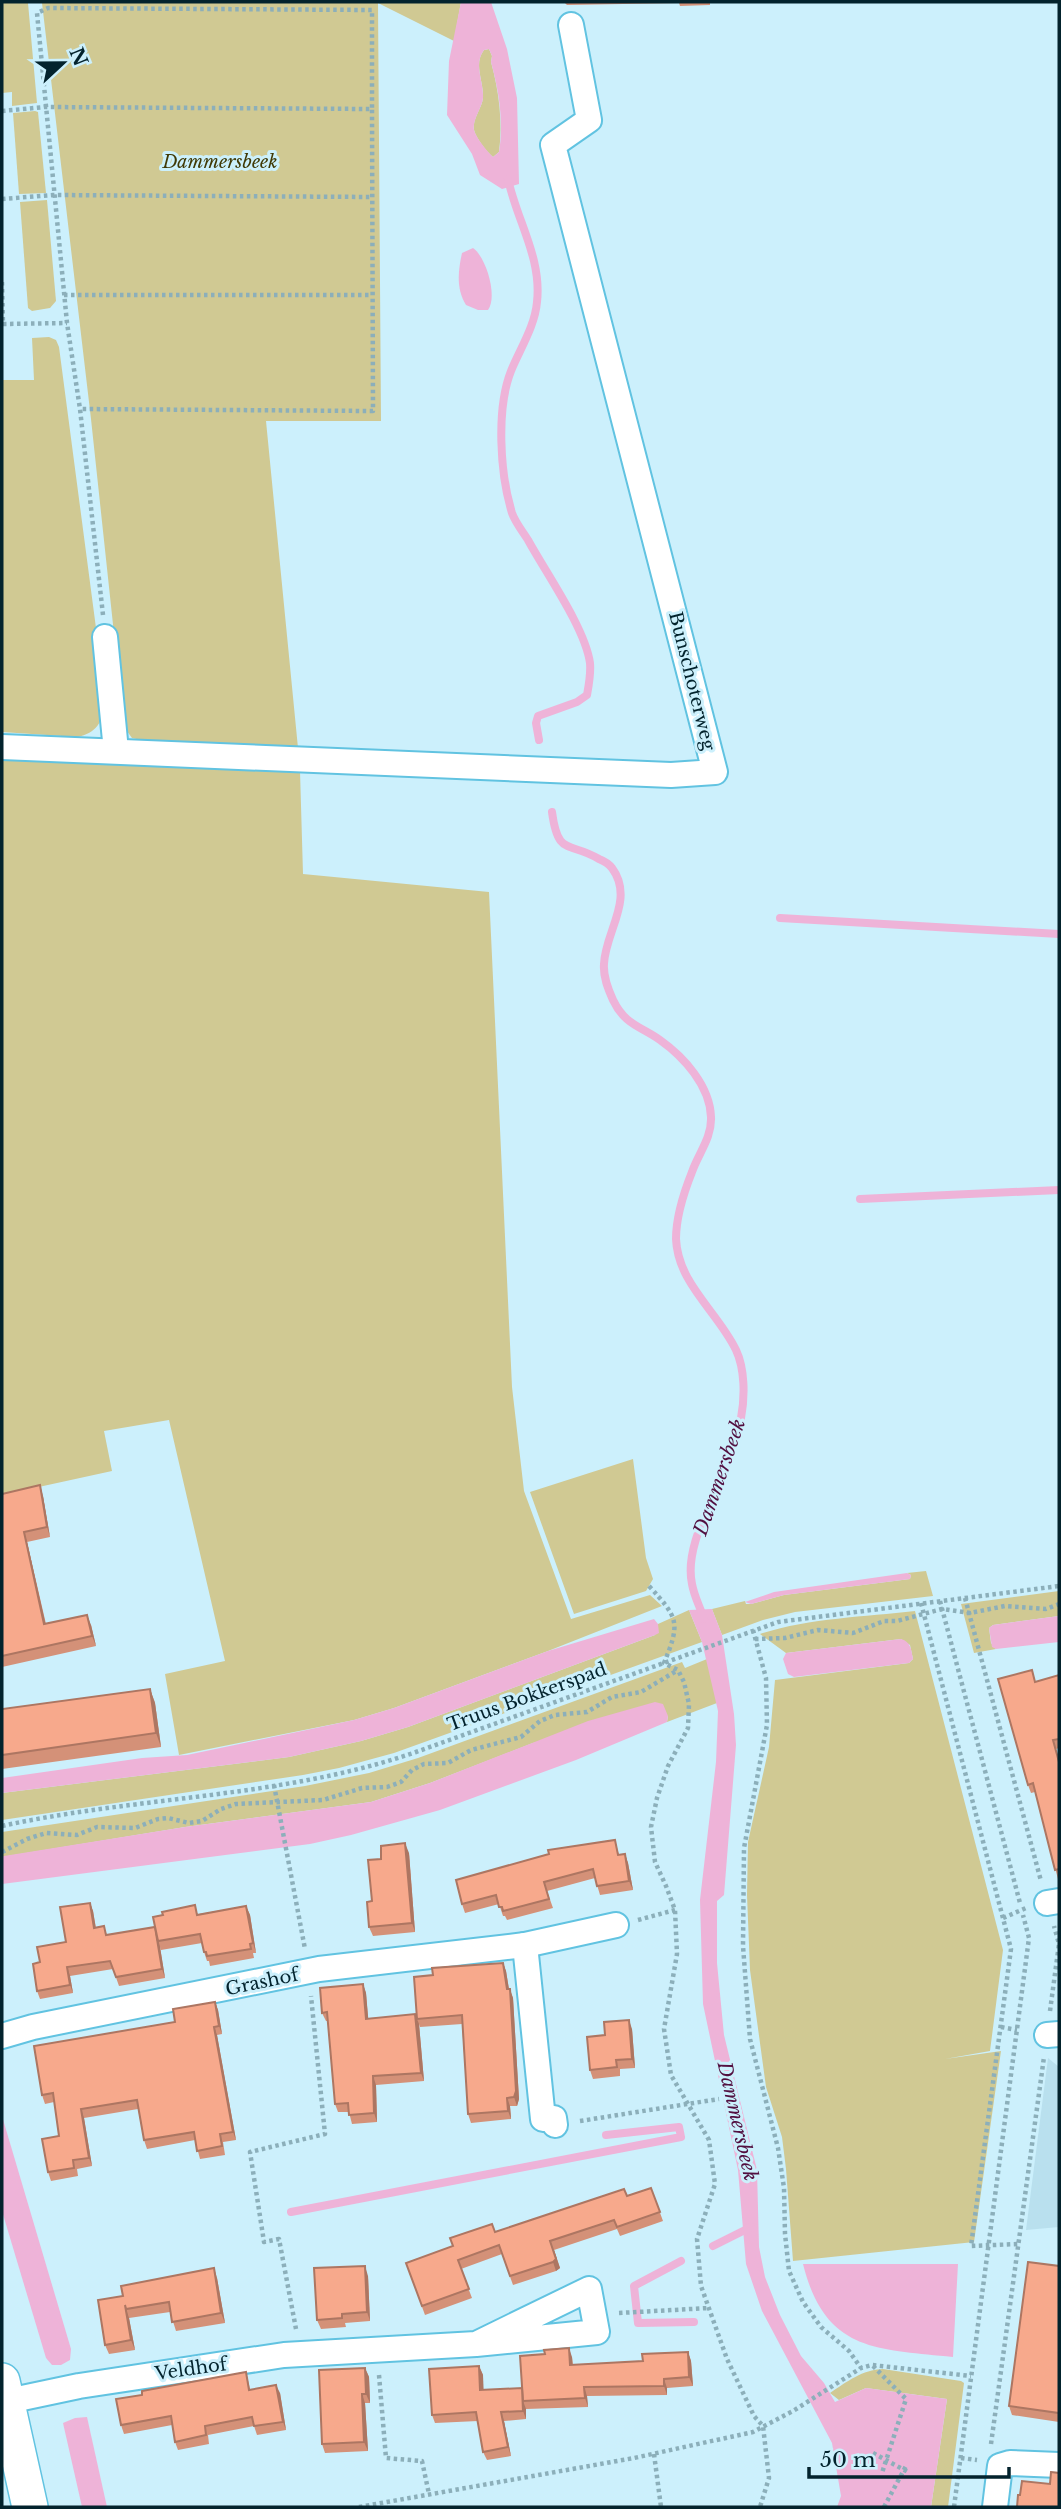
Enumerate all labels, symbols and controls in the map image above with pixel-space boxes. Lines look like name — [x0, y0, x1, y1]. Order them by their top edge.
north arrow — [28, 28, 98, 98]
text: N — [64, 44, 92, 70]
park label: Dammersbeek — [161, 151, 278, 173]
street label: Bunschoterweg — [664, 609, 720, 753]
water label: Dammersbeek — [688, 1416, 750, 1539]
street label: Truus Bokkerspad — [444, 1658, 610, 1736]
street label: Grashof — [224, 1963, 303, 2000]
water label: Dammersbeek — [712, 2058, 762, 2183]
street label: Veldhof — [153, 2353, 231, 2385]
scale bar — [809, 2436, 1009, 2480]
text: 50 m — [820, 2447, 876, 2473]

